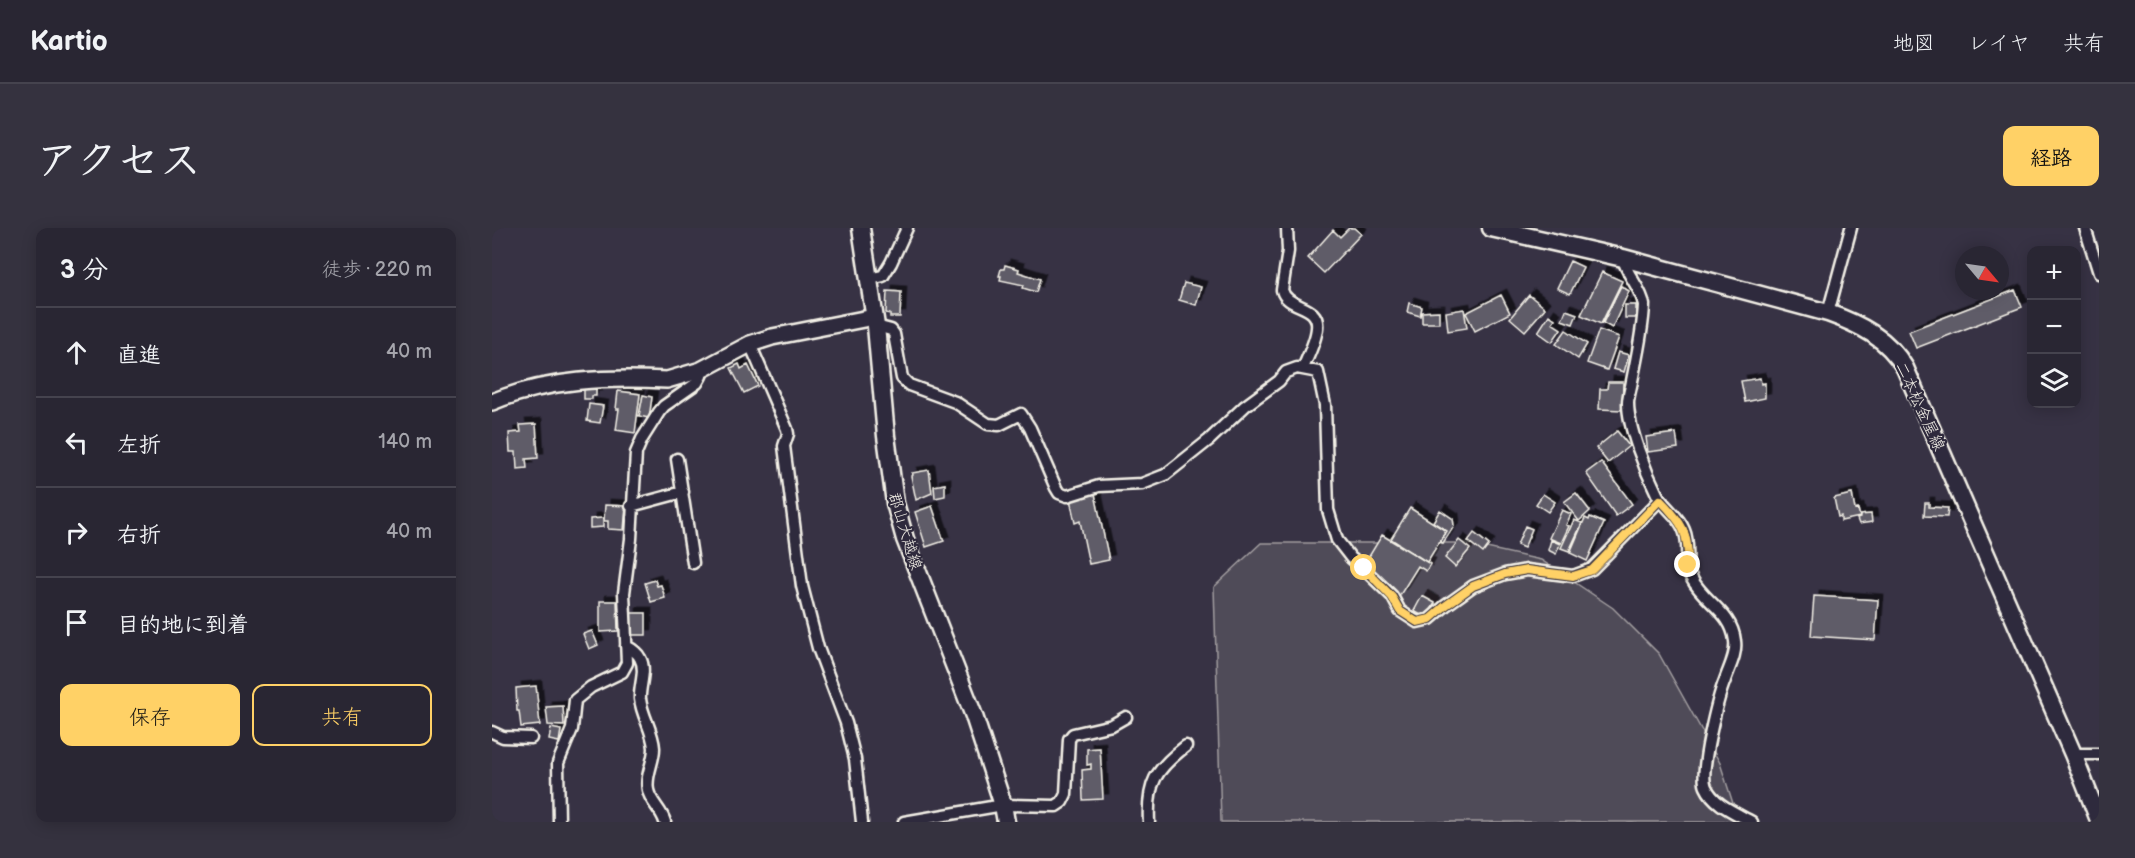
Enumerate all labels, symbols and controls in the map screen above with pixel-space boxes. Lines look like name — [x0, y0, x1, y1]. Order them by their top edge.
text: Kartio — [30, 25, 108, 58]
text: 地図 — [1893, 31, 1935, 56]
text: レイヤ — [1968, 31, 2030, 56]
text: 共有 — [2063, 31, 2105, 56]
button: 経路 — [2003, 126, 2099, 186]
text: アクセス — [36, 136, 201, 187]
north arrow — [1955, 246, 2009, 300]
map controls — [2027, 246, 2081, 408]
button: + — [2027, 246, 2081, 300]
text: 3 分 — [60, 255, 108, 286]
text: 徒歩 · 220 m — [322, 258, 432, 282]
button: − — [2027, 300, 2081, 354]
icon: ahead — [60, 336, 93, 369]
text: 40 m — [386, 340, 432, 364]
text: 直進 — [117, 342, 161, 369]
button: layers — [2027, 354, 2081, 408]
street label: 二本松金屋線 — [1891, 359, 1949, 454]
icon: left — [60, 426, 93, 459]
text: 140 m — [378, 430, 432, 454]
text: 左折 — [117, 432, 161, 459]
street label: 郡山大越線 — [884, 490, 925, 572]
icon: right — [60, 516, 93, 549]
text: 40 m — [386, 520, 432, 544]
text: 右折 — [117, 522, 161, 549]
route end — [1674, 551, 1700, 577]
route start — [1350, 554, 1376, 580]
icon: arrive — [60, 606, 93, 639]
text: 目的地に到着 — [117, 612, 249, 639]
button: 保存 — [60, 684, 240, 746]
button: 共有 — [252, 684, 432, 746]

